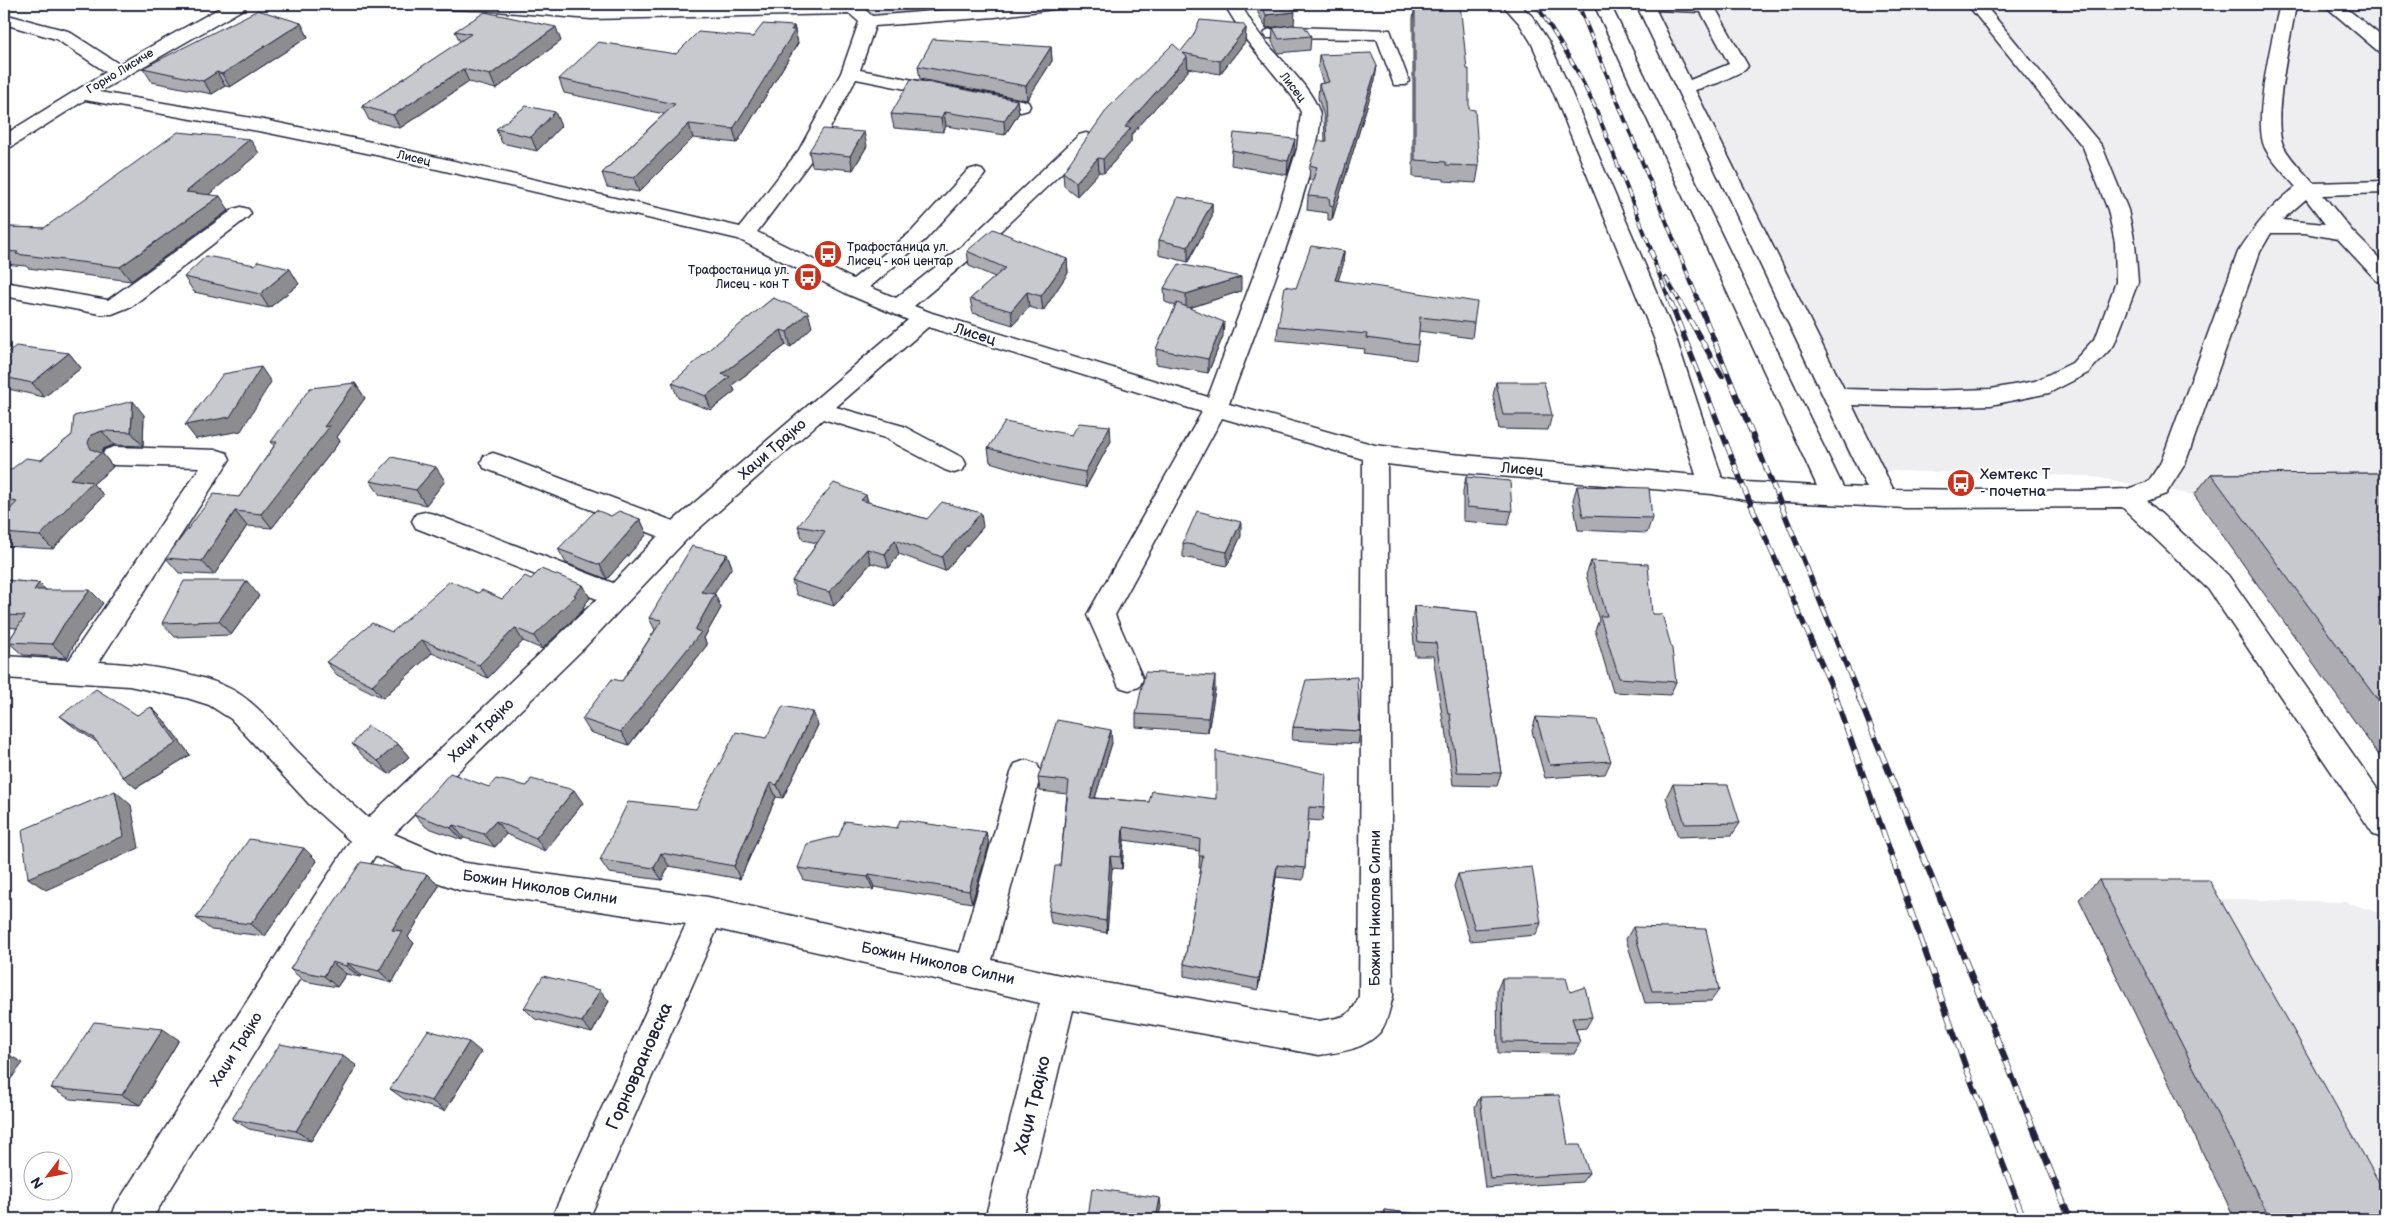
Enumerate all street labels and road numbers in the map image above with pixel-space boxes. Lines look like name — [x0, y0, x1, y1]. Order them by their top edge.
street label: Горно Лисиче — [84, 45, 157, 97]
street label: Лисец — [1276, 69, 1309, 105]
street label: Лисец — [395, 147, 432, 170]
street label: Лисец — [951, 319, 998, 350]
street label: Хаџи Трајко — [735, 415, 810, 484]
street label: Лисец — [1499, 458, 1544, 481]
street label: Хаџи Трајко — [445, 694, 518, 766]
street label: Божин Николов Силни — [1366, 830, 1385, 986]
street label: Божин Николов Силни — [461, 866, 619, 909]
street label: Божин Николов Силни — [859, 938, 1016, 989]
street label: Горноврановска — [602, 999, 677, 1133]
street label: Хаџи Трајко — [206, 1009, 267, 1090]
street label: Хаџи Трајко — [1010, 1054, 1055, 1156]

